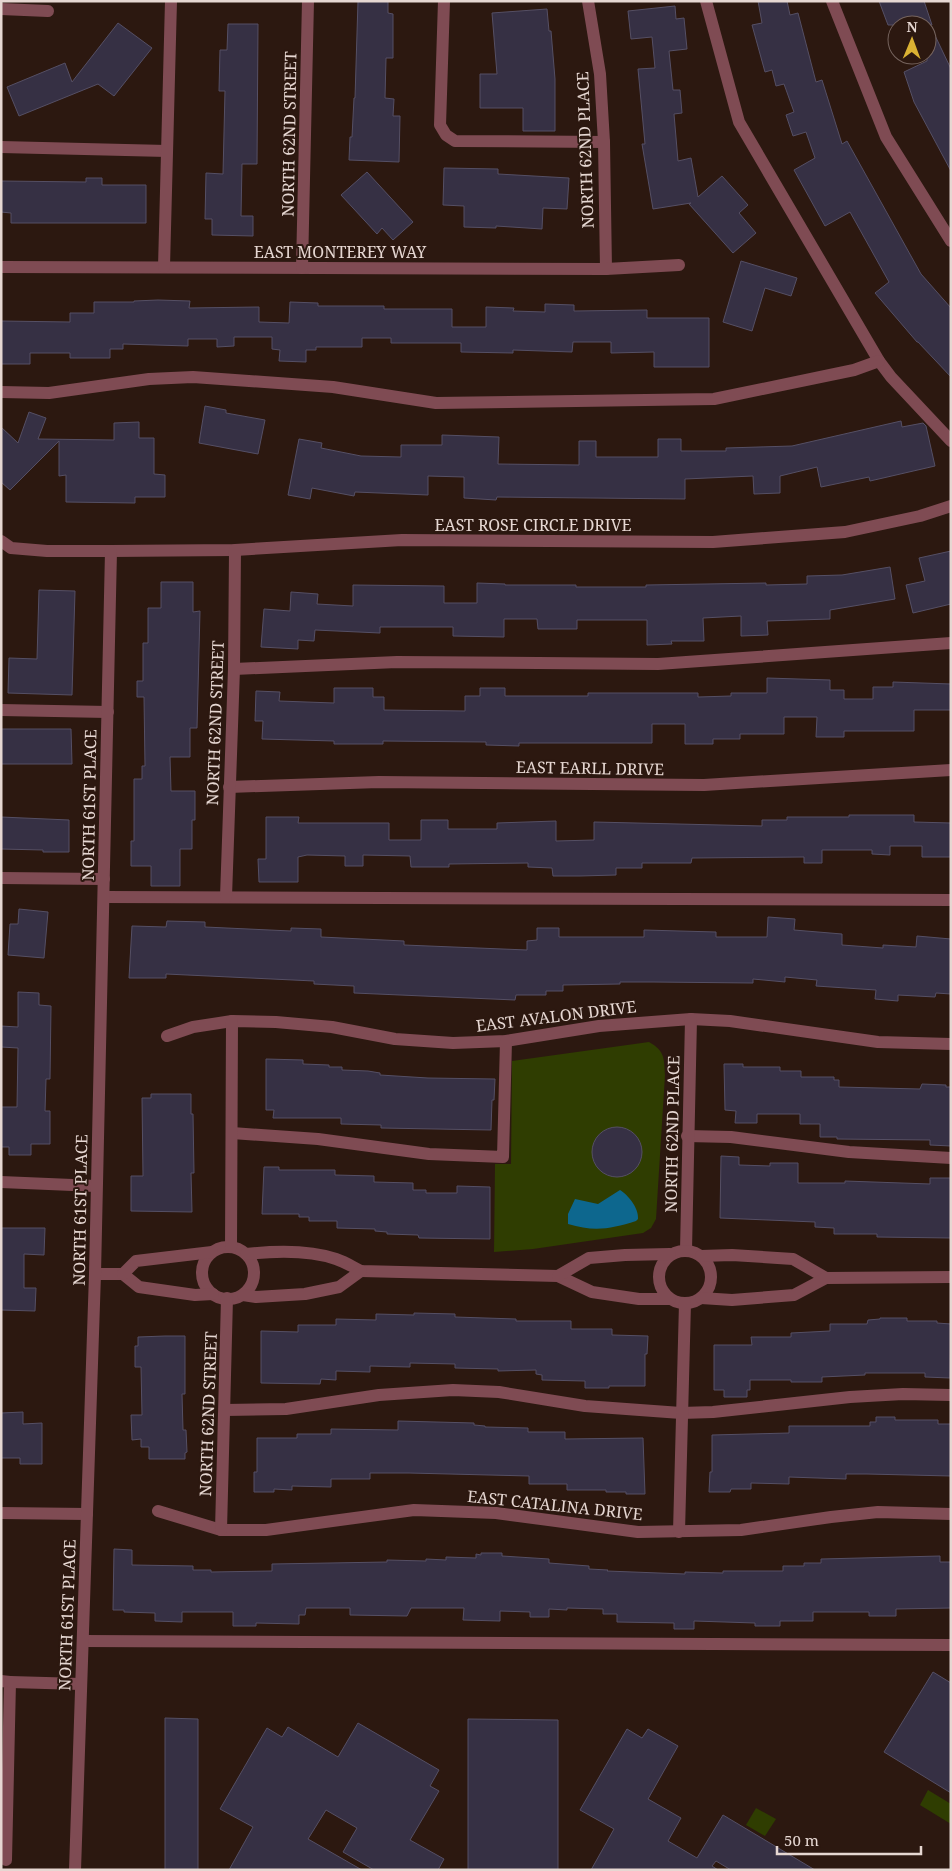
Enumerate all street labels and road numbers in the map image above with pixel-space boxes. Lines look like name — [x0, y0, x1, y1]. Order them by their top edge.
street label: NORTH 62ND STREET — [277, 51, 301, 217]
street label: NORTH 62ND PLACE — [571, 71, 599, 229]
street label: EAST MONTEREY WAY — [254, 241, 427, 263]
street label: EAST ROSE CIRCLE DRIVE — [434, 514, 632, 536]
street label: NORTH 62ND STREET — [201, 640, 229, 806]
street label: NORTH 61ST PLACE — [77, 729, 101, 881]
street label: EAST EARLL DRIVE — [516, 756, 664, 780]
street label: EAST AVALON DRIVE — [475, 995, 637, 1037]
street label: NORTH 62ND PLACE — [660, 1055, 684, 1213]
street label: NORTH 61ST PLACE — [68, 1134, 92, 1286]
street label: NORTH 62ND STREET — [194, 1331, 222, 1497]
street label: EAST CATALINA DRIVE — [466, 1485, 644, 1525]
street label: NORTH 61ST PLACE — [53, 1539, 81, 1691]

